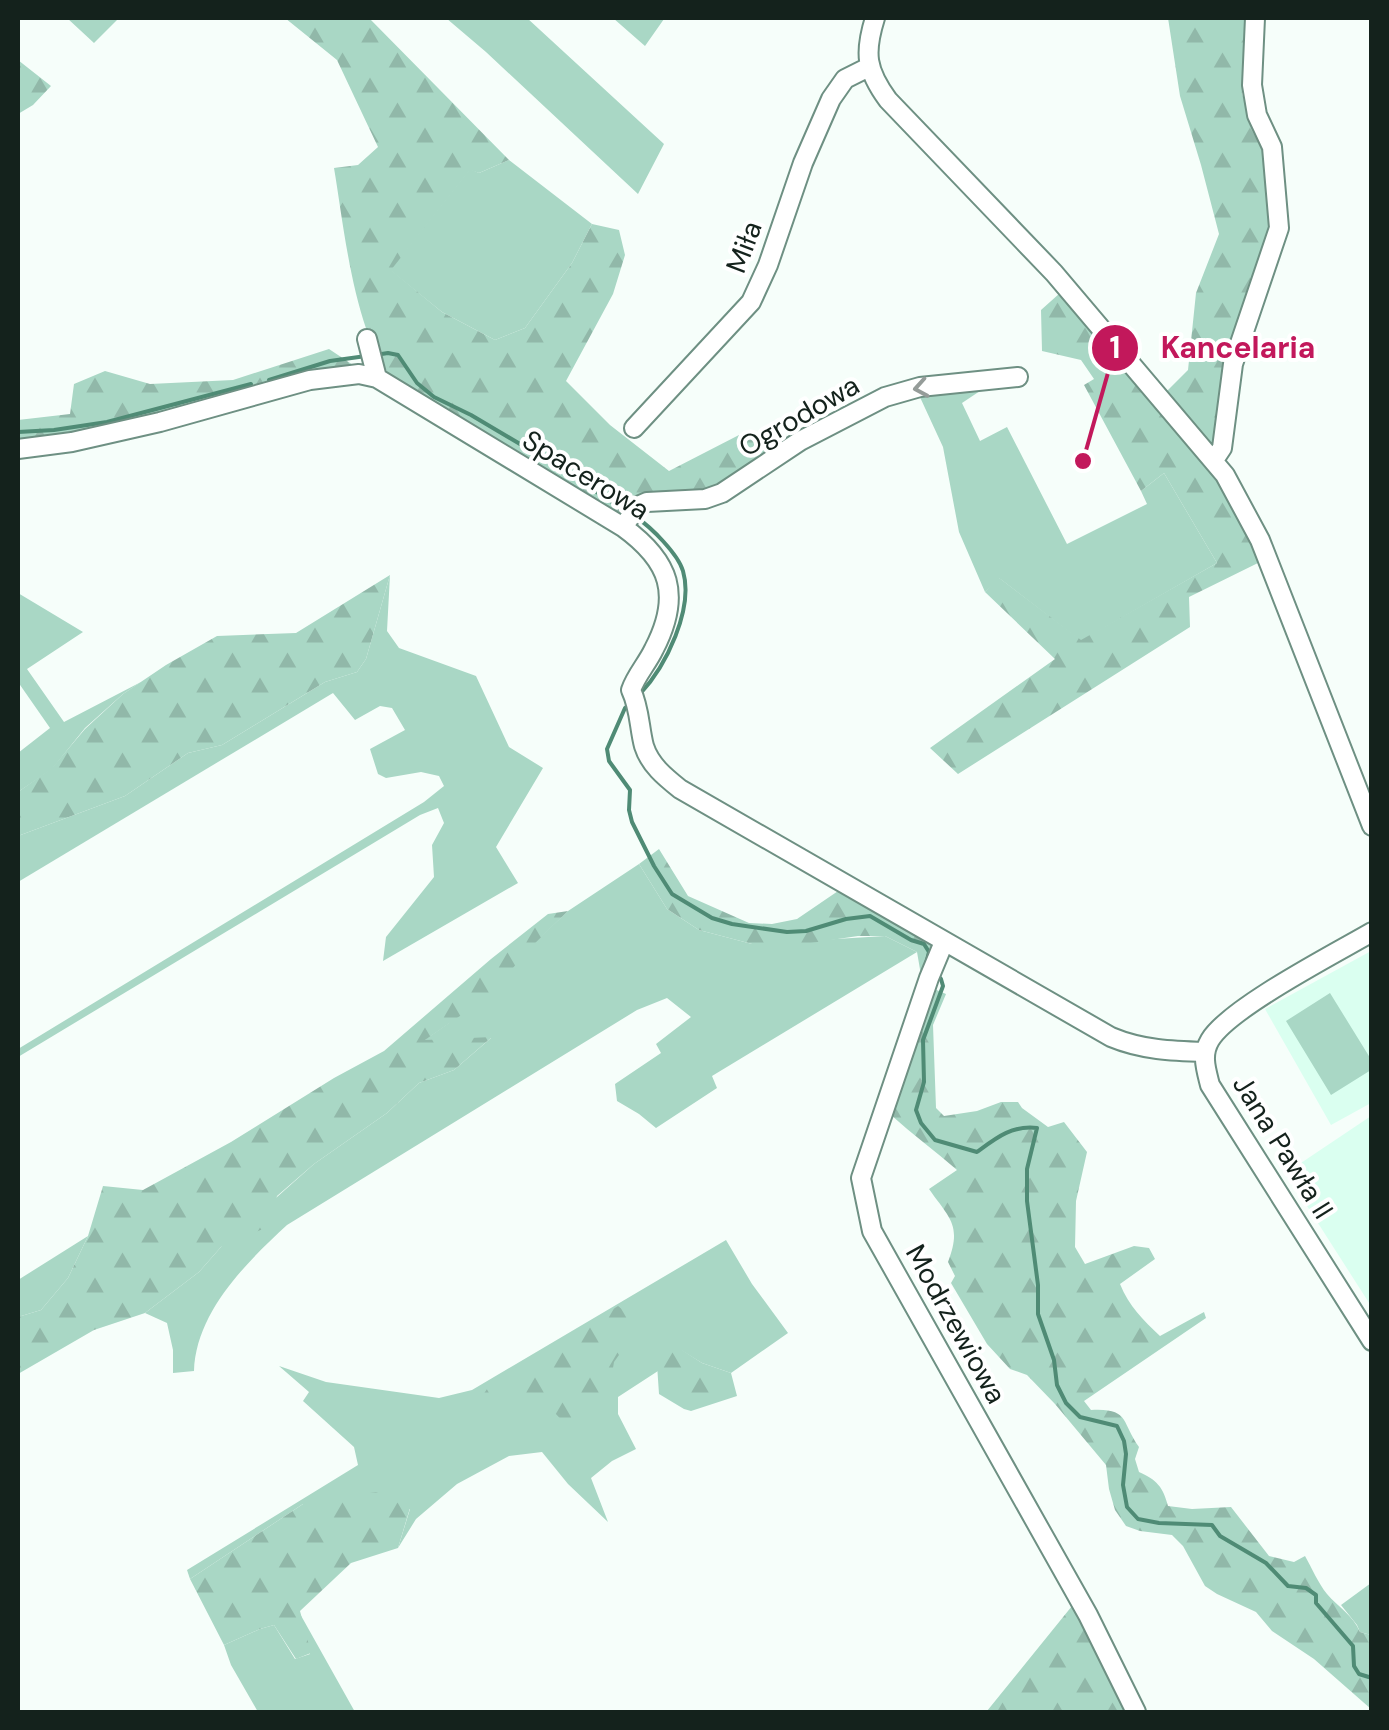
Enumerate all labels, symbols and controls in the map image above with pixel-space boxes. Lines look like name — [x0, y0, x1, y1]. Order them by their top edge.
street label: Miła — [717, 216, 771, 278]
callout: Kancelaria — [1090, 318, 1335, 378]
text: 1 — [1110, 328, 1120, 367]
text: Kancelaria — [1161, 328, 1315, 367]
street label: Ogrodowa — [732, 367, 866, 465]
one-way arrow — [913, 377, 929, 398]
street label: Spacerowa — [516, 421, 656, 529]
street label: Jana Pawła II — [1224, 1068, 1342, 1226]
street label: Modrzewiowa — [897, 1238, 1015, 1410]

